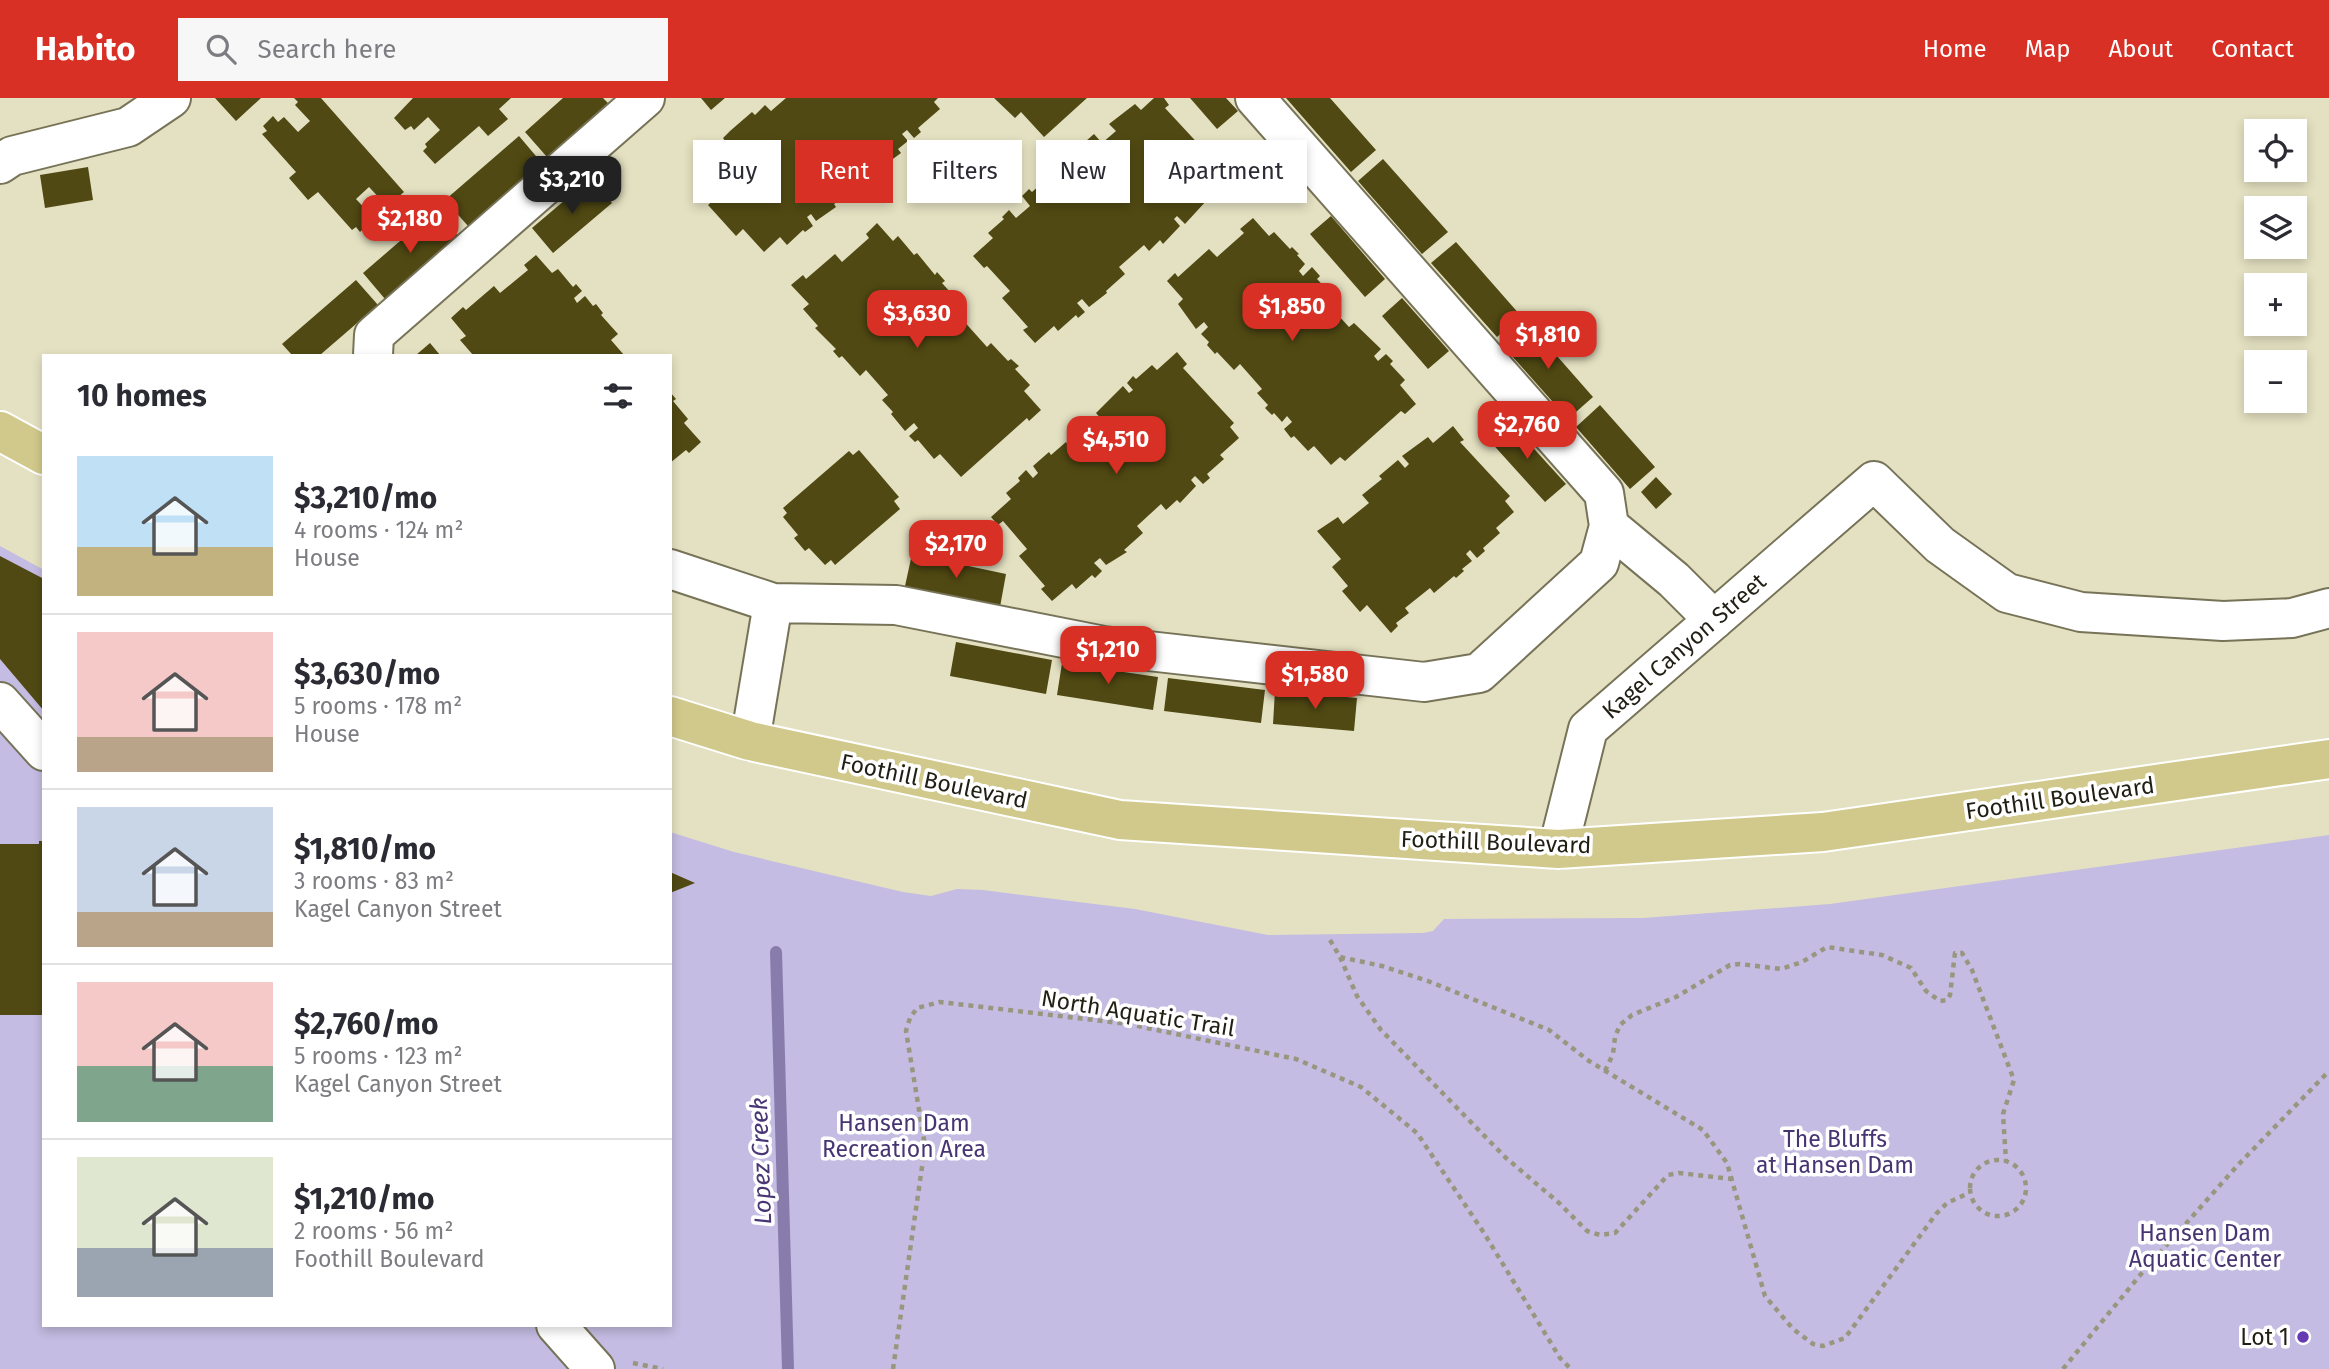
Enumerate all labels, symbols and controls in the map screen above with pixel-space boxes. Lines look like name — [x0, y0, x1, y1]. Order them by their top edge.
search box — [178, 18, 668, 81]
text: Habito — [35, 29, 136, 69]
icon: search — [202, 30, 240, 68]
text: Search here — [258, 34, 396, 65]
text: Home — [1923, 35, 1987, 63]
text: Map — [2025, 35, 2071, 63]
text: About — [2109, 35, 2173, 63]
text: Contact — [2211, 35, 2294, 63]
map controls — [2244, 119, 2307, 413]
button: locate — [2244, 119, 2307, 182]
chip: Buy — [693, 140, 781, 203]
chip: Rent — [795, 140, 893, 203]
chip: Filters — [907, 140, 1022, 203]
chip: New — [1036, 140, 1130, 203]
chip: Apartment — [1144, 140, 1307, 203]
pin: $3,210 — [515, 156, 629, 216]
text: $3,210 — [539, 165, 605, 193]
pin: $2,180 — [353, 195, 467, 255]
button: layers — [2244, 196, 2307, 259]
text: $2,180 — [378, 204, 443, 232]
button: + — [2244, 273, 2307, 336]
pin: $1,850 — [1235, 284, 1349, 343]
pin: $3,630 — [860, 290, 974, 350]
text: $1,850 — [1258, 292, 1326, 320]
text: $3,630 — [883, 299, 951, 327]
pin: $1,810 — [1491, 312, 1605, 371]
text: $1,810 — [1516, 320, 1580, 348]
button: − — [2244, 350, 2307, 413]
icon: filters — [599, 377, 637, 415]
text: 10 homes — [77, 378, 207, 414]
pin: $2,760 — [1470, 402, 1584, 461]
text: $2,760 — [1494, 410, 1560, 438]
pin: $4,510 — [1059, 416, 1173, 476]
text: $4,510 — [1083, 425, 1149, 453]
text: $3,210/mo — [294, 480, 437, 516]
icon: home — [133, 484, 217, 568]
text: 4 rooms · 124 m² — [294, 516, 463, 544]
pin: $2,170 — [899, 520, 1013, 580]
text: $2,170 — [925, 529, 987, 557]
text: House — [294, 544, 360, 572]
street label: Kagel Canyon Street — [1596, 567, 1772, 725]
pin: $1,210 — [1051, 626, 1165, 686]
text: $1,210 — [1076, 635, 1140, 663]
pin: $1,580 — [1258, 652, 1372, 711]
text: $3,630/mo — [294, 656, 440, 692]
icon: home — [133, 660, 217, 744]
text: $1,580 — [1281, 660, 1349, 688]
text: 5 rooms · 178 m² — [294, 692, 462, 720]
text: House — [294, 720, 360, 748]
street label: Foothill Boulevard — [838, 748, 1030, 814]
street label: Foothill Boulevard — [1964, 771, 2156, 825]
street label: Foothill Boulevard — [1400, 825, 1592, 859]
text: $1,810/mo — [294, 831, 436, 867]
icon: home — [133, 835, 217, 919]
text: 3 rooms · 83 m² — [294, 867, 454, 895]
text: Kagel Canyon Street — [294, 895, 502, 923]
street label: North Aquatic Trail — [1039, 984, 1237, 1042]
text: $2,760/mo — [294, 1006, 438, 1042]
icon: home — [133, 1010, 217, 1094]
text: 5 rooms · 123 m² — [294, 1042, 462, 1070]
text: Kagel Canyon Street — [294, 1070, 502, 1098]
water label: Lopez Creek — [745, 1097, 777, 1225]
park label: Hansen Dam Recreation Area — [822, 1109, 986, 1163]
park label: The Bluffs at Hansen Dam — [1756, 1125, 1914, 1179]
text: $1,210/mo — [294, 1181, 434, 1217]
icon: home — [133, 1185, 217, 1269]
text: 2 rooms · 56 m² — [294, 1217, 453, 1245]
park label: Hansen Dam Aquatic Center — [2129, 1219, 2281, 1273]
text: Foothill Boulevard — [294, 1245, 484, 1273]
place label: Lot 1 — [2240, 1323, 2289, 1351]
marker: Lot 1 — [2295, 1329, 2311, 1345]

